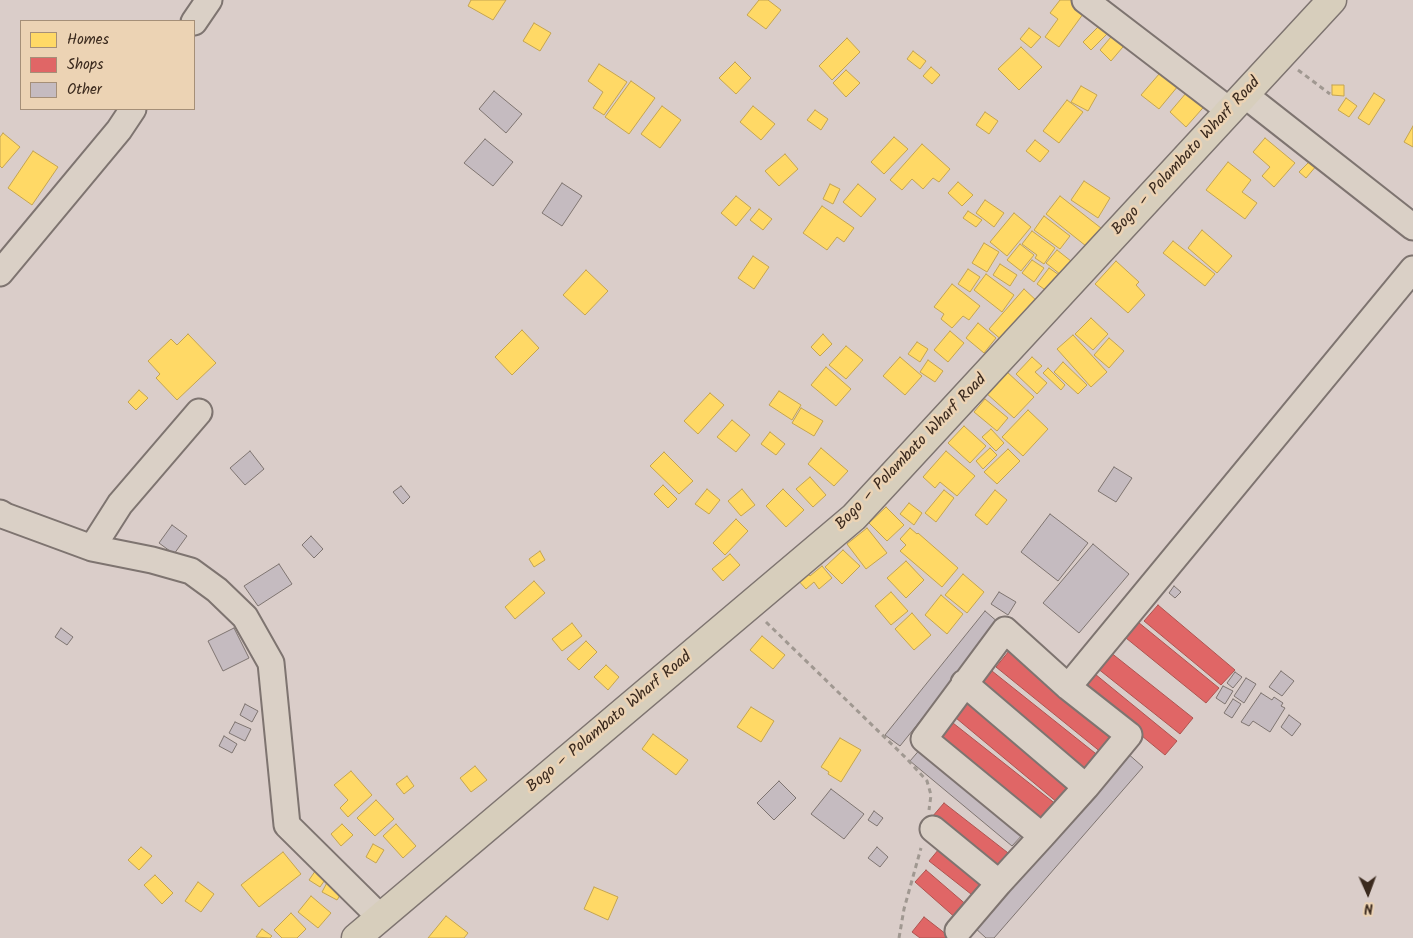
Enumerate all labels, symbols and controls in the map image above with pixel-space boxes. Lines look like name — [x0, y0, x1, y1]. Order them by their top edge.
legend — [20, 20, 195, 110]
text: Homes — [67, 28, 109, 52]
text: Shops — [67, 53, 103, 77]
street label: Bogo – Polambato Wharf Road — [1109, 74, 1265, 240]
text: Other — [67, 78, 102, 102]
street label: Bogo – Polambato Wharf Road — [832, 371, 992, 535]
street label: Bogo – Polambato Wharf Road — [524, 648, 696, 798]
north arrow — [1343, 868, 1393, 918]
text: N — [1364, 897, 1373, 919]

